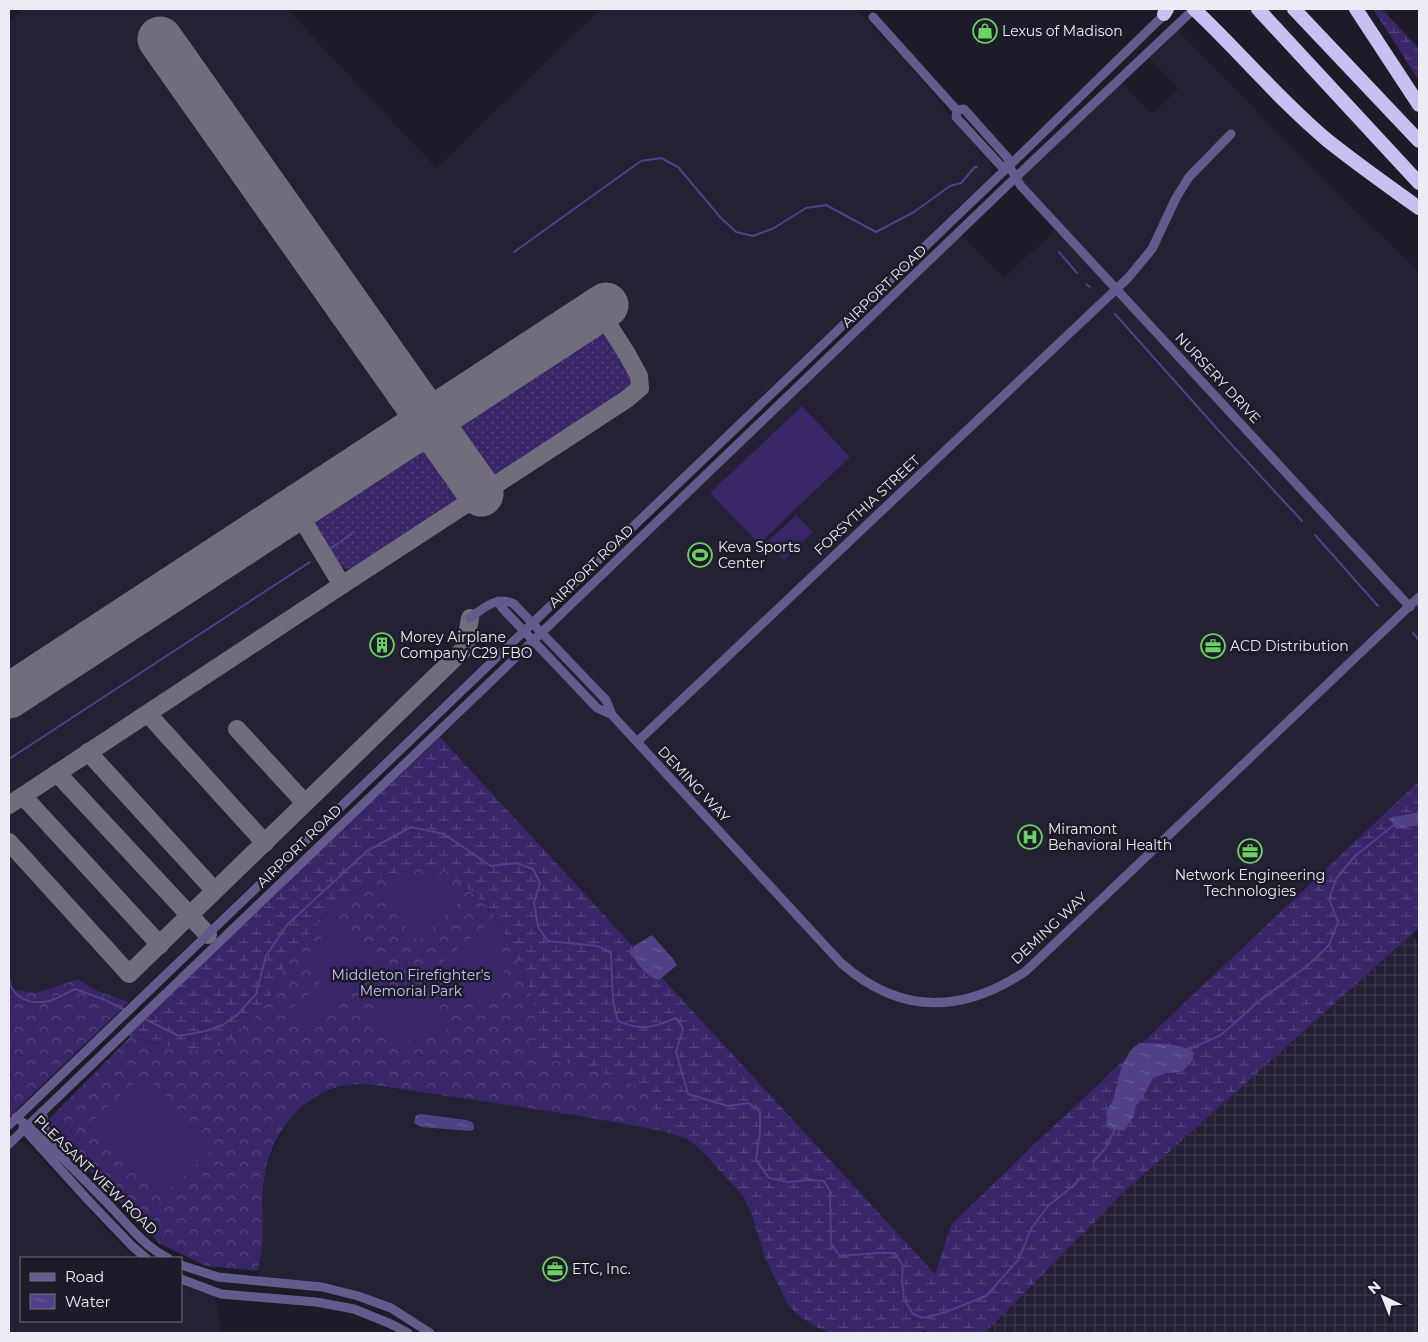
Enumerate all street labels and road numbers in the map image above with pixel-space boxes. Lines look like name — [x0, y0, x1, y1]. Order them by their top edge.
street label: AIRPORT ROAD — [838, 241, 930, 331]
street label: NURSERY DRIVE — [1171, 329, 1265, 427]
street label: FORSYTHIA STREET — [810, 451, 924, 559]
street label: AIRPORT ROAD — [545, 521, 637, 611]
street label: DEMING WAY — [654, 742, 734, 826]
street label: AIRPORT ROAD — [253, 801, 345, 891]
street label: DEMING WAY — [1007, 888, 1091, 968]
street label: PLEASANT VIEW ROAD — [30, 1111, 162, 1239]

